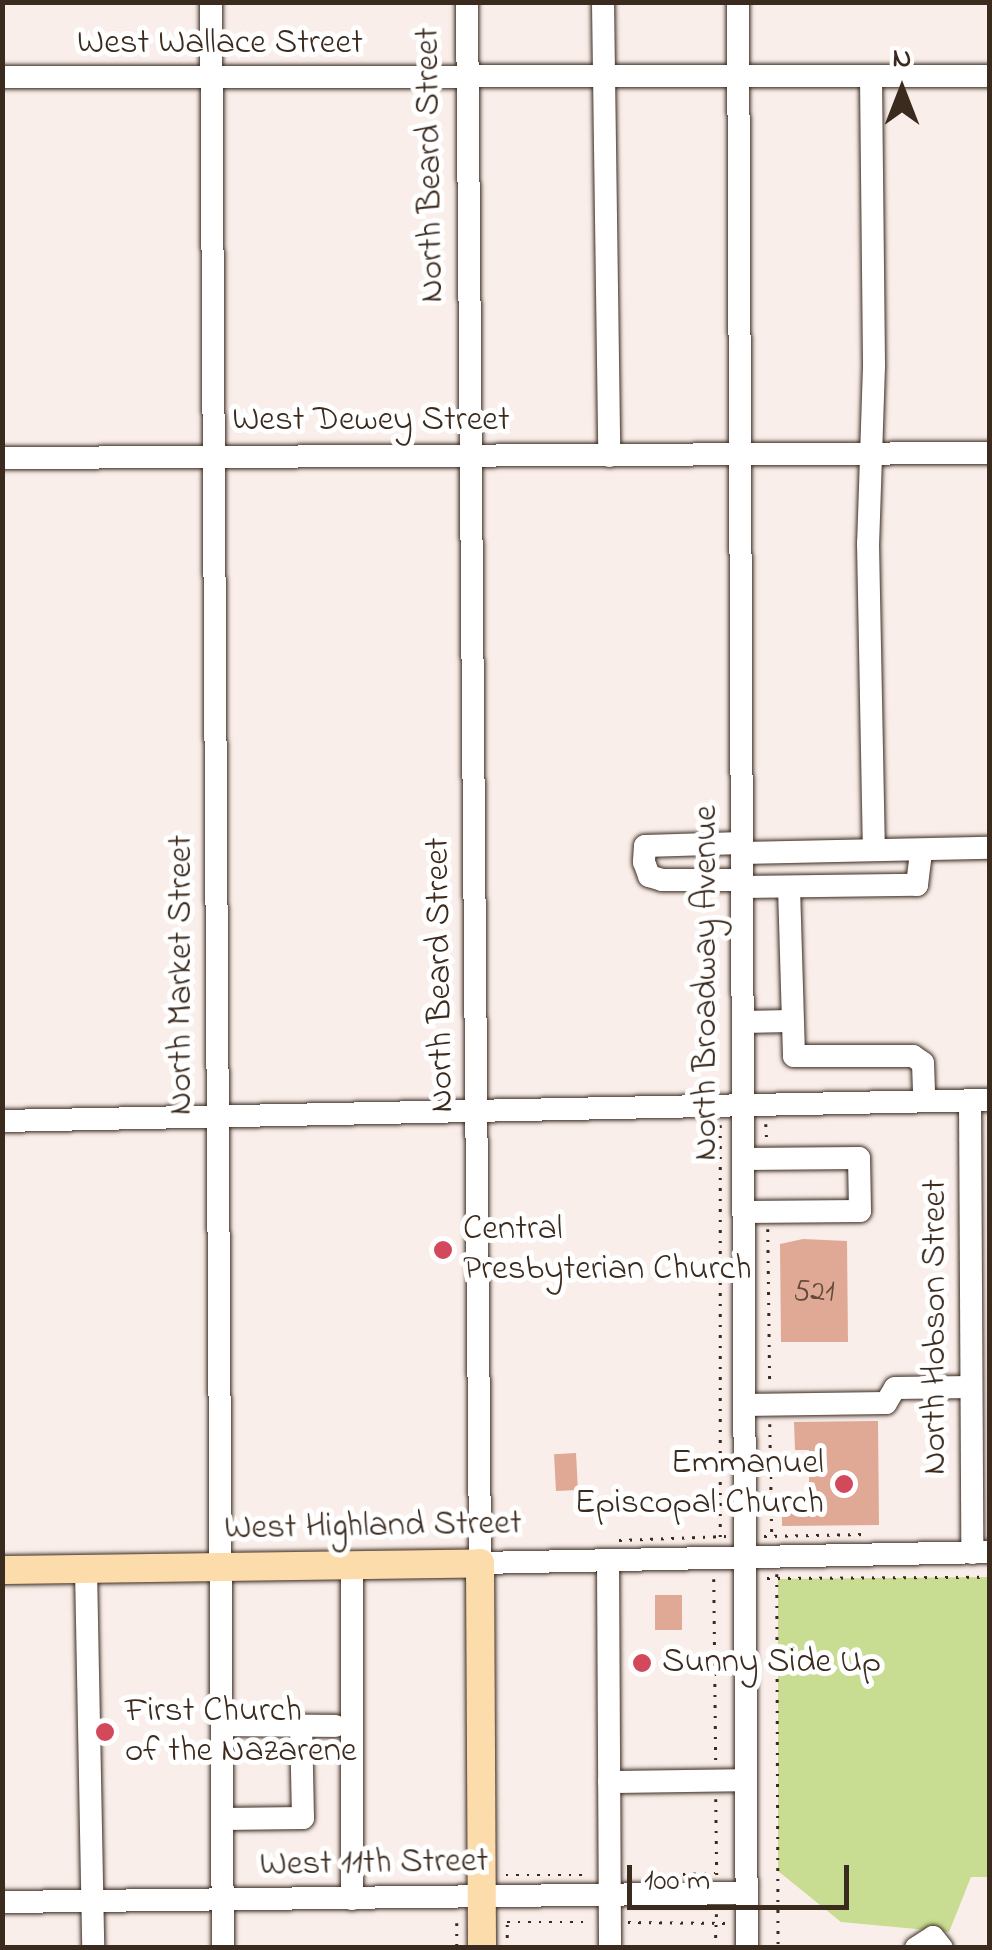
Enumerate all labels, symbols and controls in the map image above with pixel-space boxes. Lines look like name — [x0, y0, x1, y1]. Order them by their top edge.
street label: West Wallace Street — [77, 23, 363, 65]
street label: North Beard Street — [408, 27, 454, 303]
text: N — [893, 39, 911, 80]
north arrow — [852, 40, 952, 140]
street label: West Dewey Street — [232, 400, 510, 442]
street label: North Broadway Avenue — [686, 805, 728, 1161]
street label: North Market Street — [161, 835, 203, 1115]
street label: North Beard Street — [418, 837, 464, 1113]
street label: North Hobson Street — [915, 1179, 957, 1475]
place label: Central Presbyterian Church — [463, 1209, 752, 1291]
marker: Central Presbyterian Church — [432, 1239, 454, 1261]
house number: 521 — [793, 1275, 835, 1311]
place label: Emmanuel Episcopal Church — [575, 1443, 824, 1525]
marker: Emmanuel Episcopal Church — [833, 1473, 855, 1495]
street label: West Highland Street — [224, 1503, 522, 1551]
place label: Sunny Side Up — [662, 1642, 881, 1684]
marker: Sunny Side Up — [631, 1652, 653, 1674]
place label: First Church of the Nazarene — [125, 1691, 357, 1773]
marker: First Church of the Nazarene — [94, 1721, 116, 1743]
street label: West 11th Street — [259, 1841, 489, 1887]
scale bar — [632, 1845, 854, 1907]
text: 100 m — [644, 1860, 710, 1904]

